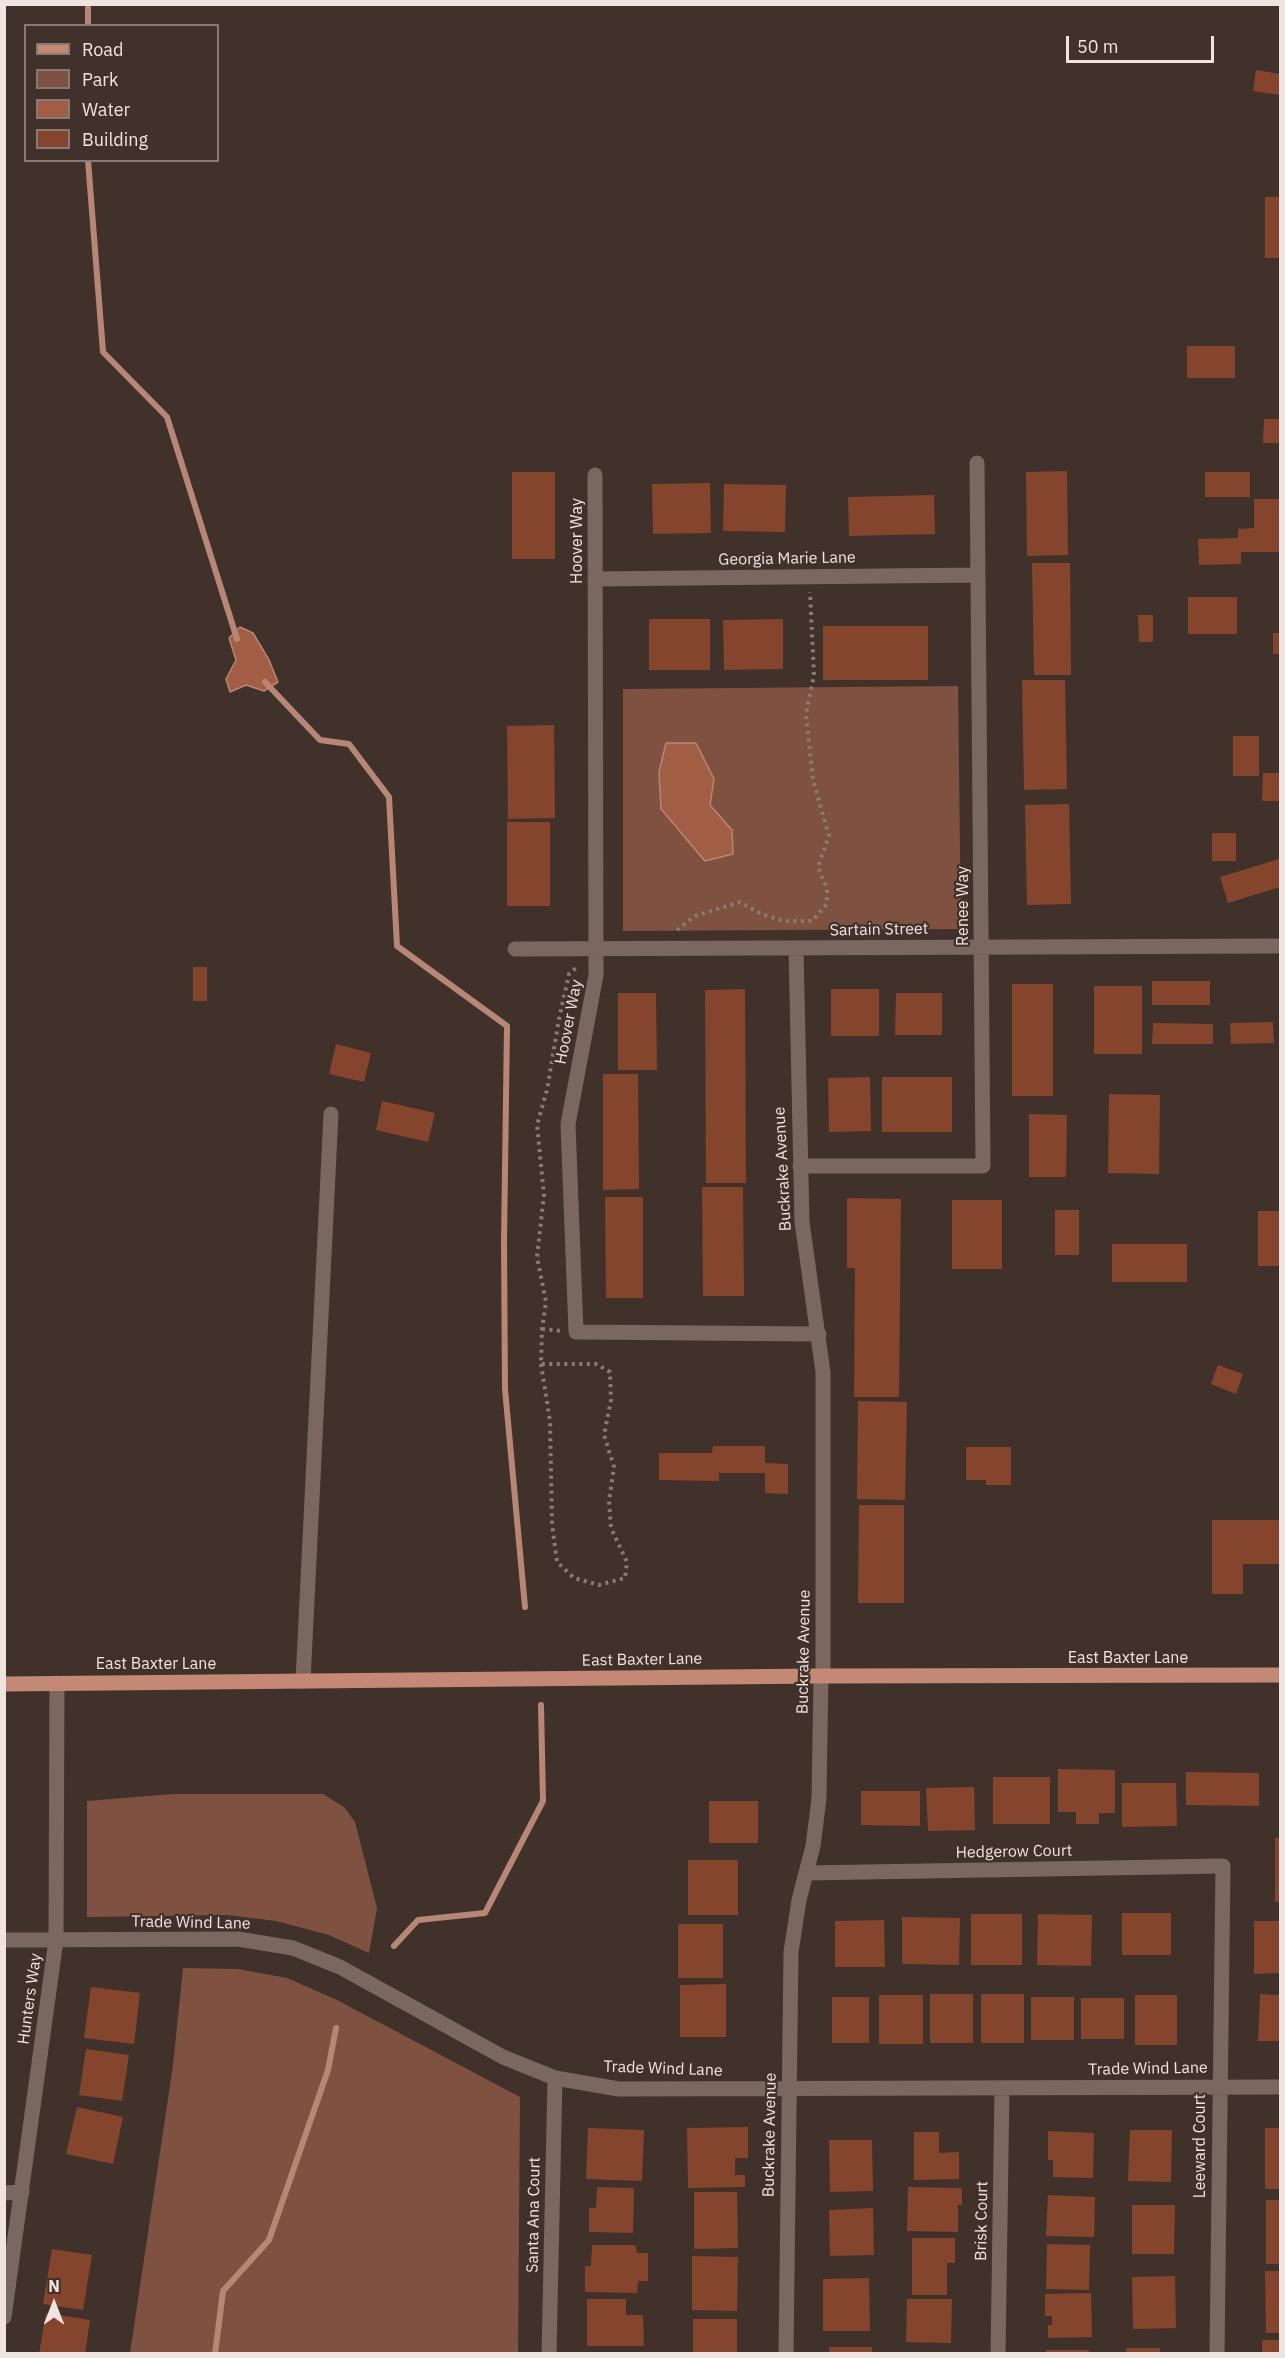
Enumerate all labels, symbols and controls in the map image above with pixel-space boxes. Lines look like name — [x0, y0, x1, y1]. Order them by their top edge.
legend — [24, 24, 219, 162]
scale bar — [1069, 24, 1218, 62]
text: 50 m — [1077, 35, 1119, 58]
text: Road — [82, 38, 123, 61]
text: Park — [82, 68, 118, 91]
text: Water — [82, 98, 130, 121]
text: Building — [82, 128, 148, 151]
street label: Hoover Way — [567, 498, 587, 584]
street label: Georgia Marie Lane — [718, 548, 856, 570]
street label: Renee Way — [953, 866, 973, 946]
street label: Sartain Street — [829, 920, 929, 940]
street label: Hoover Way — [551, 978, 587, 1066]
street label: Buckrake Avenue — [770, 1106, 796, 1232]
street label: Buckrake Avenue — [793, 1590, 815, 1714]
street label: East Baxter Lane — [1068, 1648, 1188, 1668]
street label: East Baxter Lane — [582, 1649, 702, 1671]
street label: East Baxter Lane — [96, 1654, 216, 1674]
street label: Hedgerow Court — [955, 1841, 1073, 1863]
street label: Trade Wind Lane — [131, 1912, 251, 1934]
street label: Hunters Way — [14, 1952, 46, 2046]
street label: Trade Wind Lane — [603, 2057, 723, 2081]
street label: Trade Wind Lane — [1088, 2058, 1208, 2080]
street label: Buckrake Avenue — [759, 2073, 781, 2197]
street label: Leeward Court — [1190, 2094, 1210, 2198]
street label: Santa Ana Court — [523, 2157, 545, 2273]
street label: Brisk Court — [972, 2181, 992, 2261]
north arrow — [24, 2274, 84, 2334]
text: N — [48, 2276, 60, 2296]

